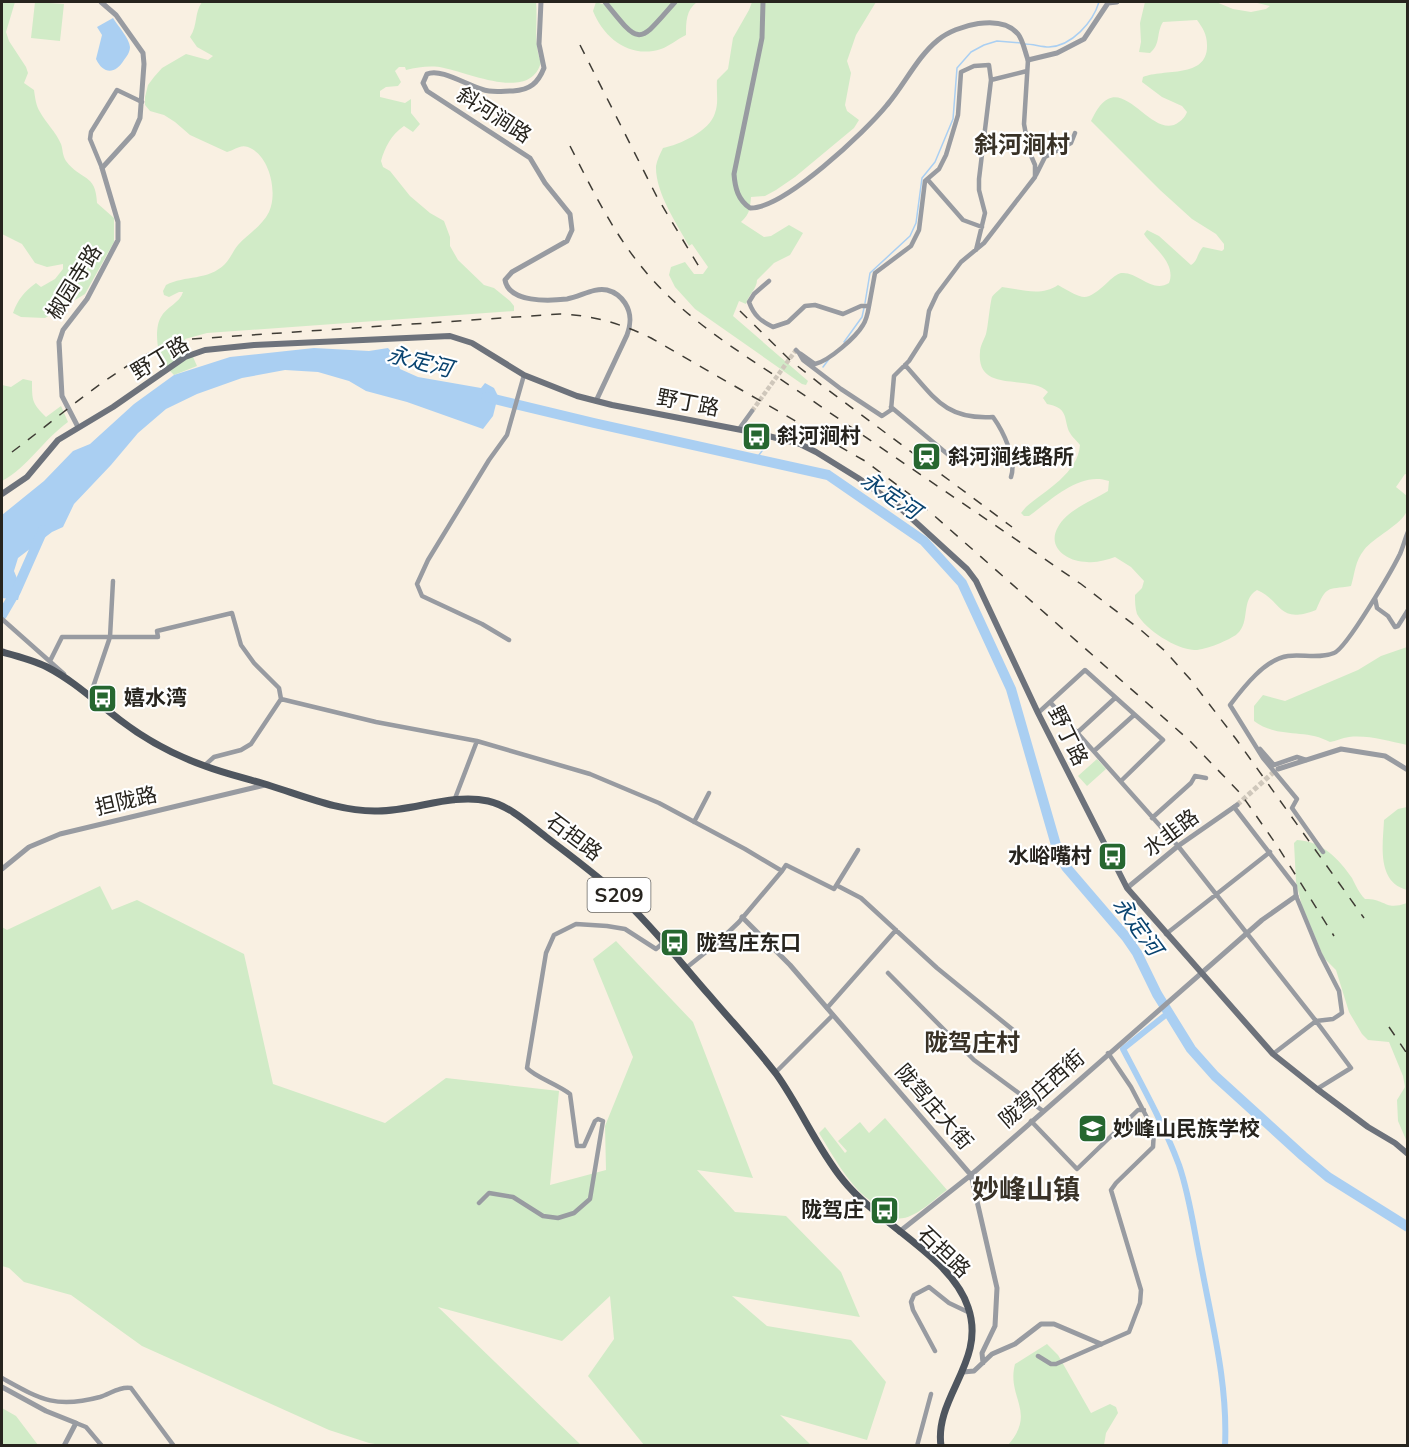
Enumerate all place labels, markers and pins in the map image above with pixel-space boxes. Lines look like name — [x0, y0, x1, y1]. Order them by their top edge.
bus stop icon: 斜河涧村 — [740, 420, 772, 452]
place label: 斜河涧村 — [777, 422, 861, 448]
station icon: 斜河涧线路所 — [911, 441, 943, 473]
place label: 斜河涧线路所 — [948, 443, 1074, 469]
bus stop icon: 嬉水湾 — [87, 682, 119, 714]
place label: 嬉水湾 — [124, 684, 187, 710]
bus stop icon: 水峪嘴村 — [1097, 840, 1129, 872]
place label: 水峪嘴村 — [1008, 842, 1092, 868]
bus stop icon: 陇驾庄东口 — [659, 927, 691, 959]
place label: 陇驾庄东口 — [696, 929, 801, 955]
school or university icon: 妙峰山民族学校 — [1076, 1113, 1108, 1145]
place label: 妙峰山民族学校 — [1113, 1115, 1260, 1141]
bus stop icon: 陇驾庄 — [869, 1194, 901, 1226]
place label: 陇驾庄 — [801, 1196, 864, 1222]

